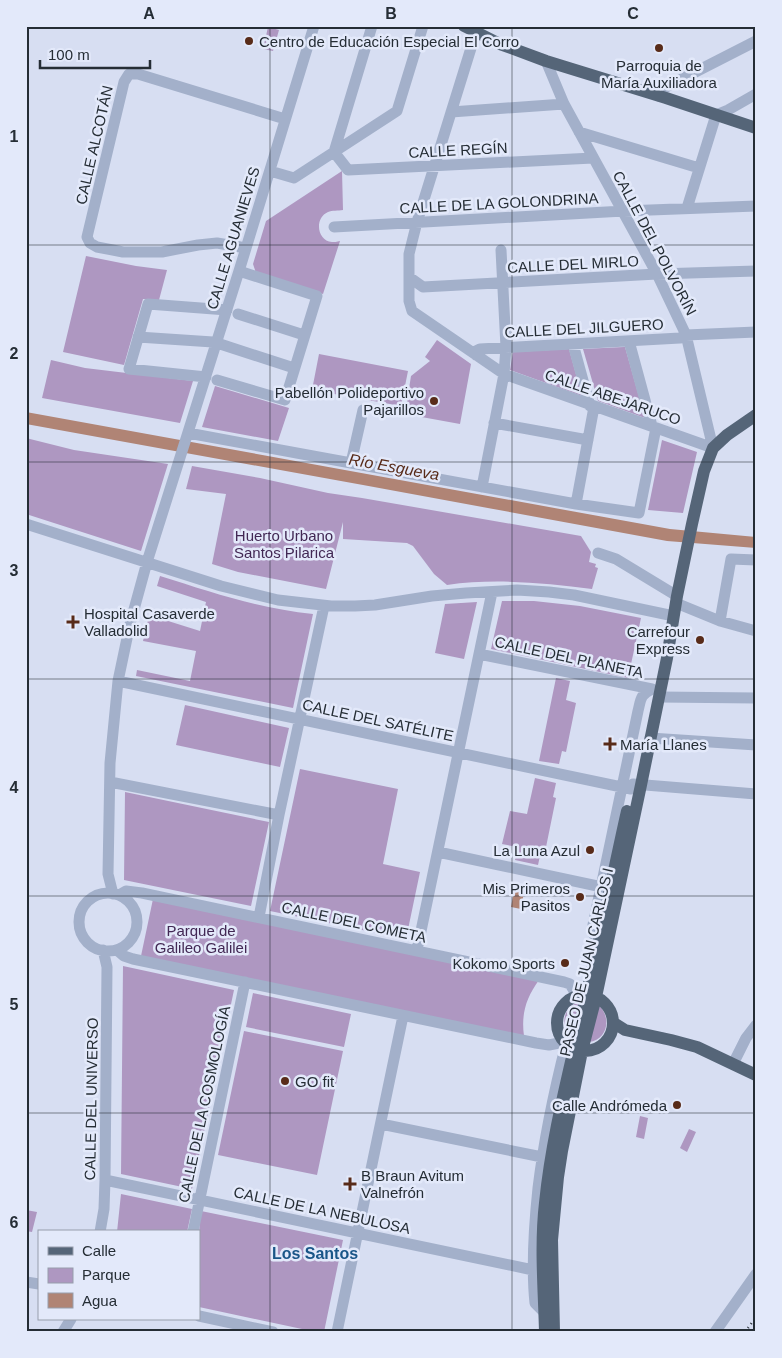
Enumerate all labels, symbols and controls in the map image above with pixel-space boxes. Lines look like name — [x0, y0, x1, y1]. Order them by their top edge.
text: A — [143, 5, 155, 22]
text: B — [385, 5, 397, 22]
text: C — [627, 5, 639, 22]
place label: Centro de Educación Especial El Corro — [259, 33, 519, 50]
marker: Centro de Educación Especial El Corro — [243, 35, 255, 47]
scale bar — [40, 38, 150, 70]
marker: Parroquia de María Auxiliadora — [653, 42, 665, 54]
text: 100 m — [48, 46, 90, 63]
place label: Parroquia de María Auxiliadora — [601, 57, 718, 91]
street label: CALLE ALCOTÁN — [72, 84, 116, 206]
text: 1 — [10, 128, 19, 145]
street label: CALLE REGÍN — [408, 139, 508, 161]
street label: CALLE AGUANIEVES — [203, 165, 263, 311]
street label: CALLE DEL POLVORÍN — [610, 168, 700, 318]
street label: CALLE DE LA GOLONDRINA — [399, 189, 599, 217]
street label: CALLE DEL MIRLO — [507, 252, 639, 276]
street label: CALLE DEL JILGUERO — [504, 315, 664, 341]
text: 2 — [10, 345, 19, 362]
street label: CALLE ABEJARUCO — [543, 366, 683, 428]
place label: Pabellón Polideportivo Pajarillos — [275, 384, 424, 418]
marker: Pabellón Polideportivo Pajarillos — [428, 395, 440, 407]
water label: Río Esgueva — [347, 451, 441, 483]
park label: Huerto Urbano Santos Pilarica — [234, 527, 335, 561]
text: 3 — [10, 562, 19, 579]
place label: Hospital Casaverde Valladolid — [84, 605, 215, 639]
marker: Hospital Casaverde Valladolid — [66, 615, 80, 629]
place label: Carrefour Express — [627, 623, 690, 657]
street label: CALLE DEL PLANETA — [493, 633, 645, 681]
marker: Carrefour Express — [694, 634, 706, 646]
street label: CALLE DEL SATÉLITE — [301, 696, 455, 744]
place label: María Llanes — [620, 736, 707, 753]
marker: María Llanes — [604, 738, 616, 750]
text: 4 — [10, 779, 19, 796]
place label: La Luna Azul — [493, 842, 580, 859]
marker: La Luna Azul — [584, 844, 596, 856]
street label: PASEO DE JUAN CARLOS I — [556, 866, 616, 1058]
place label: Mis Primeros Pasitos — [482, 880, 570, 914]
marker: Mis Primeros Pasitos — [574, 891, 586, 903]
street label: CALLE DEL COMETA — [280, 898, 428, 946]
park label: Parque de Galileo Galilei — [155, 922, 247, 956]
place label: Kokomo Sports — [452, 955, 555, 972]
marker: Kokomo Sports — [559, 957, 571, 969]
text: 5 — [10, 996, 19, 1013]
street label: CALLE DE LA COSMOLOGÍA — [175, 1004, 233, 1204]
street label: CALLE DEL UNIVERSO — [81, 1017, 101, 1181]
place label: GO fit — [295, 1073, 335, 1090]
marker: GO fit — [279, 1075, 291, 1087]
place label: Calle Andrómeda — [552, 1097, 668, 1114]
marker: Calle Andrómeda — [671, 1099, 683, 1111]
place label: B Braun Avitum Valnefrón — [361, 1167, 464, 1201]
marker: B Braun Avitum Valnefrón — [343, 1177, 357, 1191]
street label: CALLE DE LA NEBULOSA — [232, 1183, 412, 1237]
text: 6 — [10, 1214, 19, 1231]
legend — [38, 1230, 200, 1320]
text: Calle — [82, 1242, 116, 1259]
district label: Los Santos — [272, 1245, 358, 1262]
text: Parque — [82, 1266, 130, 1283]
text: Agua — [82, 1292, 118, 1309]

